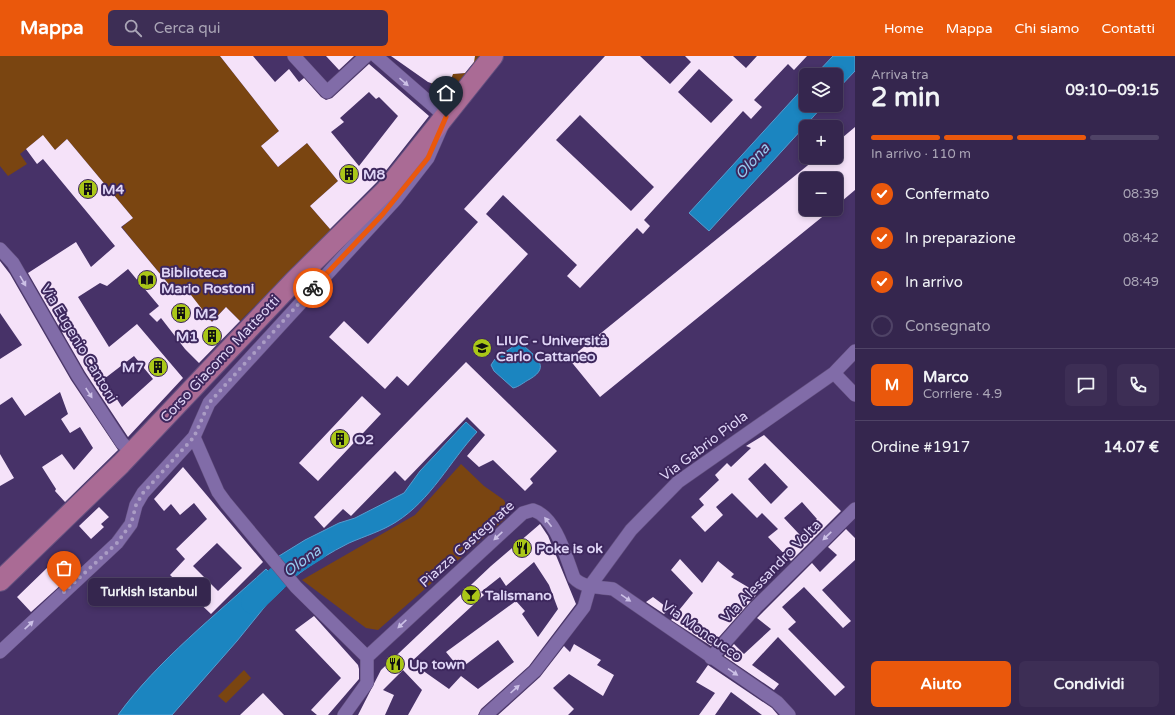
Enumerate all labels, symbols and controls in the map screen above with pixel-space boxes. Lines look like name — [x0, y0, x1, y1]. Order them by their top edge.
search box — [108, 10, 388, 46]
text: Mappa — [20, 17, 84, 39]
icon: search — [122, 17, 144, 39]
text: Cerca qui — [154, 19, 221, 37]
text: Home — [884, 20, 924, 37]
text: Mappa — [946, 20, 993, 37]
text: Chi siamo — [1015, 20, 1079, 37]
text: Contatti — [1101, 20, 1155, 37]
text: Arriva tra — [871, 67, 929, 83]
map controls — [799, 68, 843, 216]
button: layers — [799, 68, 843, 112]
pin — [429, 76, 463, 117]
one-way arrow — [399, 78, 410, 87]
text: 09:10–09:15 — [1066, 81, 1159, 99]
icon: home — [435, 82, 457, 104]
text: 2 min — [871, 82, 940, 113]
button: + — [799, 120, 843, 164]
water label: Olona — [731, 139, 773, 183]
text: In arrivo · 110 m — [871, 146, 971, 162]
building icon: M8 — [338, 163, 360, 185]
place label: M8 — [363, 166, 386, 183]
button: − — [799, 172, 843, 216]
building icon: M4 — [77, 178, 99, 200]
place label: M4 — [102, 181, 125, 198]
icon: check — [871, 183, 893, 205]
text: Confermato — [905, 185, 990, 203]
text: 08:39 — [1123, 186, 1159, 202]
icon: check — [871, 227, 893, 249]
text: In preparazione — [905, 229, 1016, 247]
text: 08:42 — [1123, 230, 1159, 246]
place label: Biblioteca Mario Rostoni — [161, 264, 254, 297]
courier — [293, 268, 333, 308]
library icon: Biblioteca Mario Rostoni — [136, 269, 158, 291]
icon: check — [871, 271, 893, 293]
text: In arrivo — [905, 273, 963, 291]
text: 08:49 — [1123, 274, 1159, 290]
one-way arrow — [19, 275, 26, 287]
icon: bike — [302, 277, 324, 299]
street label: Via Eugenio Cantoni — [37, 281, 121, 405]
street label: Corso Giacomo Matteotti — [157, 292, 283, 426]
building icon: M2 — [170, 302, 192, 324]
place label: M2 — [195, 305, 218, 322]
text: Consegnato — [905, 317, 991, 335]
building icon: M1 — [201, 325, 223, 347]
place label: M1 — [176, 328, 198, 345]
place label: LIUC - Università Carlo Cattaneo — [496, 332, 608, 365]
school or university icon: LIUC - Università Carlo Cattaneo — [471, 337, 493, 359]
building icon: M7 — [147, 356, 169, 378]
place label: M7 — [122, 359, 144, 376]
button: chat — [1065, 364, 1107, 406]
button: phone — [1117, 364, 1159, 406]
text: Marco — [923, 368, 969, 386]
text: M — [885, 376, 899, 394]
text: Corriere · 4.9 — [923, 386, 1002, 402]
one-way arrow — [85, 387, 92, 399]
street label: Via Gabrio Piola — [657, 407, 751, 485]
building icon: O2 — [329, 428, 351, 450]
place label: O2 — [354, 431, 374, 448]
text: Ordine #1917 — [871, 438, 970, 456]
text: 14.07 € — [1103, 438, 1159, 456]
street label: Piazza Castegnate — [416, 497, 518, 591]
street label: Via Alessandro Volta — [717, 516, 825, 626]
one-way arrow — [545, 517, 553, 527]
one-way arrow — [493, 531, 503, 541]
one-way arrow — [822, 531, 832, 541]
restaurant icon: Poke is ok — [511, 537, 533, 559]
place label: Poke is ok — [536, 540, 603, 557]
water label: Olona — [280, 541, 325, 581]
pin — [47, 551, 81, 592]
icon: bag — [53, 557, 75, 579]
callout: Turkish Istanbul — [88, 578, 210, 606]
text: Turkish Istanbul — [100, 584, 198, 600]
bar icon: Talismano — [460, 584, 482, 606]
place label: Talismano — [484, 587, 552, 604]
one-way arrow — [621, 594, 631, 602]
street label: Via Moncucco — [659, 597, 745, 665]
one-way arrow — [398, 619, 407, 628]
one-way arrow — [24, 621, 33, 630]
restaurant icon: Up town — [384, 653, 406, 675]
place label: Up town — [409, 656, 465, 673]
button: Aiuto — [871, 661, 1011, 707]
button: Condividi — [1019, 661, 1159, 707]
one-way arrow — [728, 668, 738, 676]
one-way arrow — [511, 685, 520, 694]

